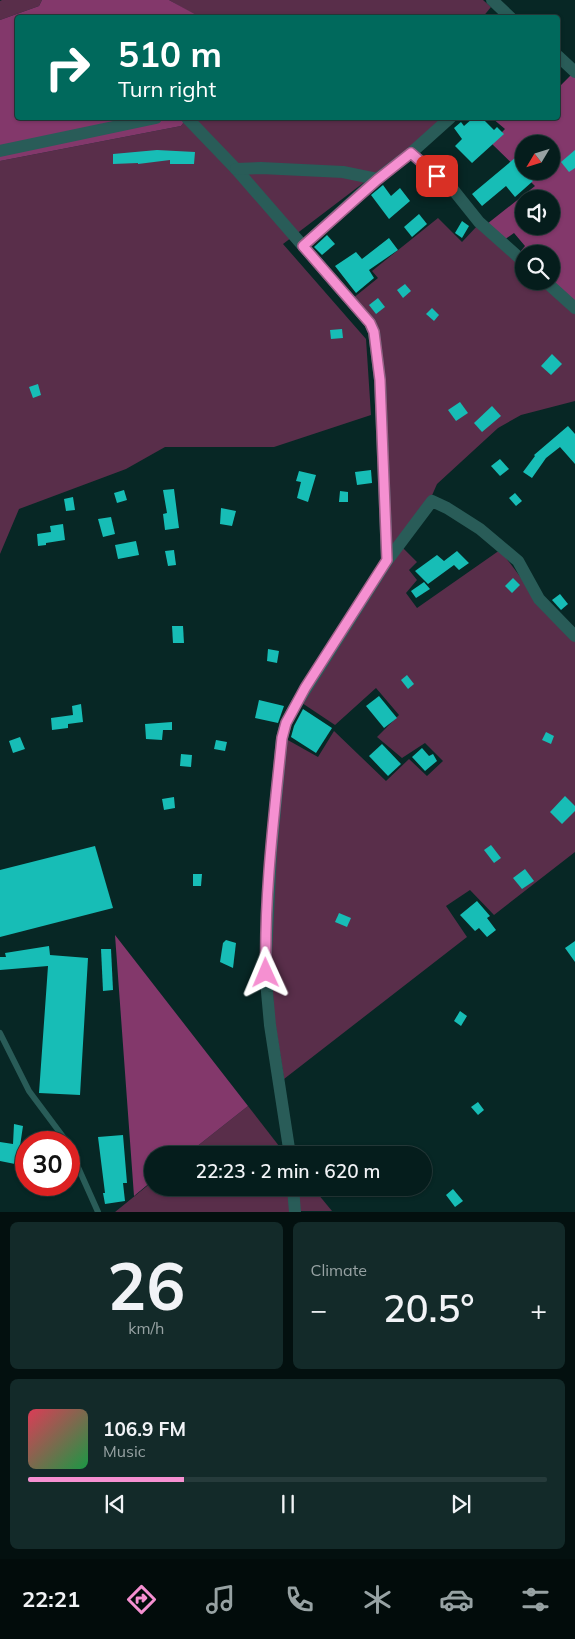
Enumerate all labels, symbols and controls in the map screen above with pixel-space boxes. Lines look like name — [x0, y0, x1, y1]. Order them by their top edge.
text: 510 m — [118, 32, 222, 76]
icon: right — [35, 35, 100, 100]
text: Turn right — [118, 75, 216, 103]
north arrow — [515, 135, 560, 180]
map controls — [515, 135, 560, 290]
pin — [416, 155, 458, 197]
icon: arrive — [423, 162, 451, 190]
button: sound — [515, 190, 560, 235]
button: search — [515, 245, 560, 290]
position arrow — [239, 946, 291, 998]
speed limit sign: 30 — [15, 1131, 80, 1196]
text: 22:23 · 2 min · 620 m — [195, 1159, 381, 1183]
text: 26 — [107, 1245, 185, 1326]
text: Climate — [311, 1260, 367, 1280]
text: 20.5° — [383, 1284, 475, 1332]
text: − — [311, 1292, 327, 1327]
text: + — [530, 1292, 547, 1327]
text: km/h — [128, 1318, 164, 1338]
text: 106.9 FM — [103, 1417, 186, 1441]
text: Music — [103, 1441, 146, 1461]
icon: previous — [101, 1490, 129, 1518]
icon: pause — [274, 1490, 302, 1518]
icon: next — [447, 1490, 475, 1518]
icon: directions — [124, 1582, 159, 1617]
icon: music — [203, 1582, 238, 1617]
icon: phone — [282, 1582, 317, 1617]
icon: climate — [360, 1582, 395, 1617]
icon: car — [439, 1582, 474, 1617]
icon: filters — [518, 1582, 553, 1617]
text: 22:21 — [22, 1585, 80, 1613]

